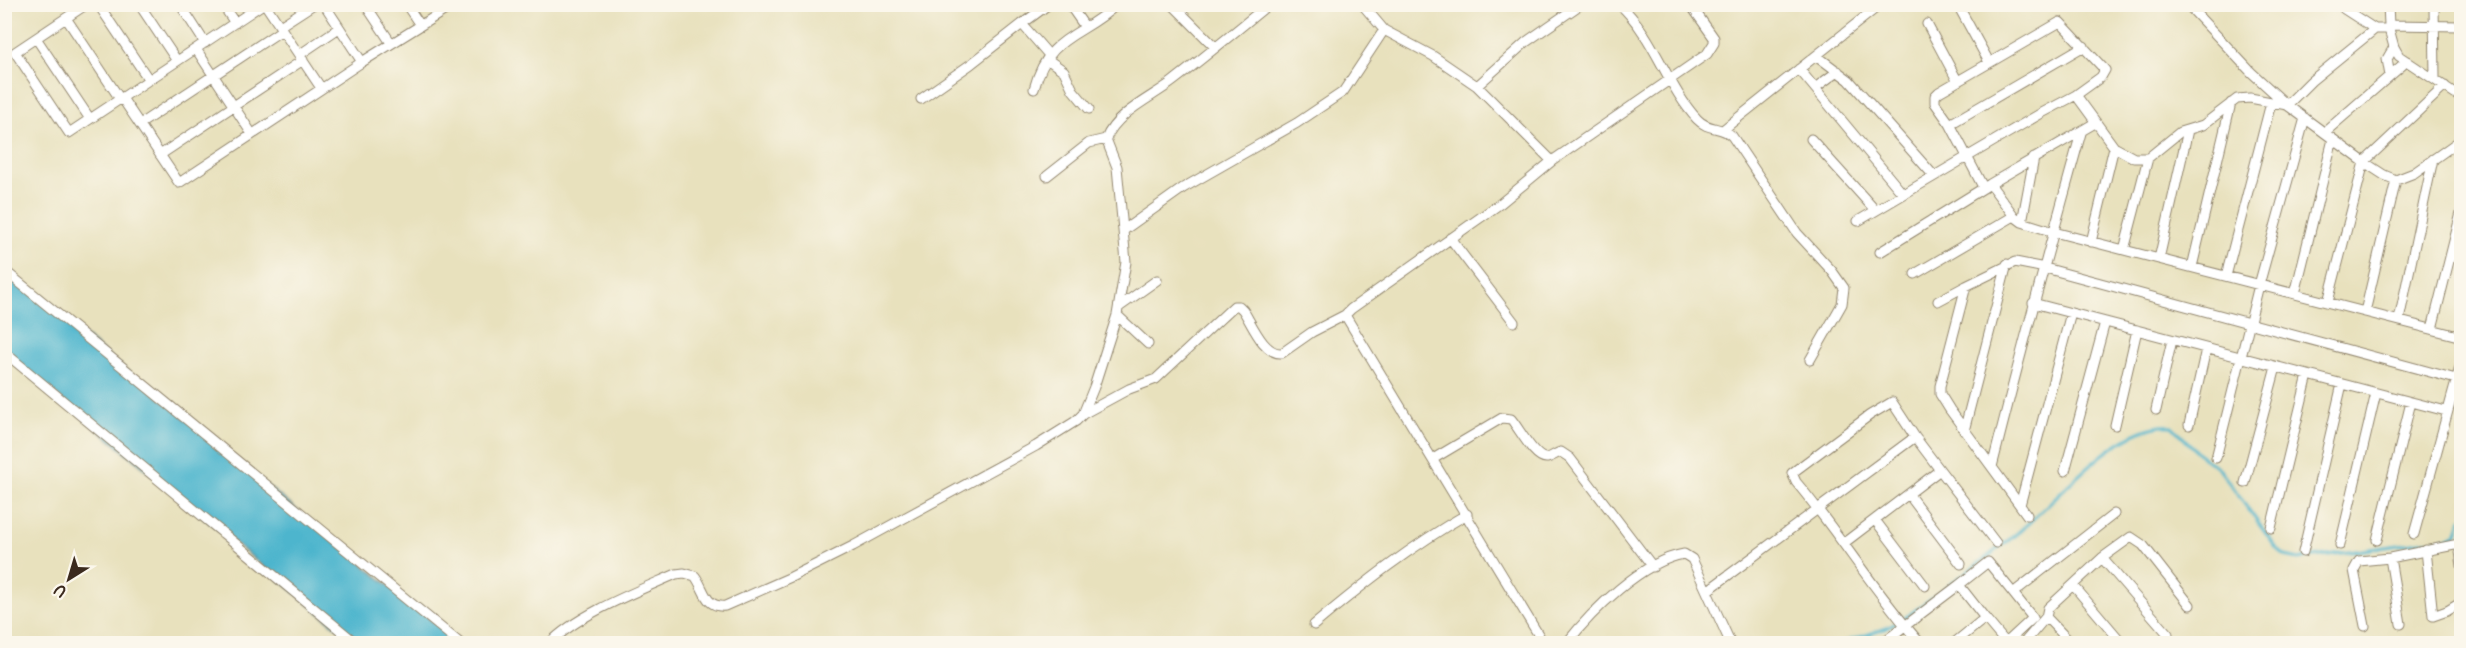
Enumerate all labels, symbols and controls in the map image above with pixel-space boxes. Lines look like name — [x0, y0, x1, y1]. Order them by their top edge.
north arrow — [39, 549, 99, 609]
text: U — [50, 579, 71, 601]

